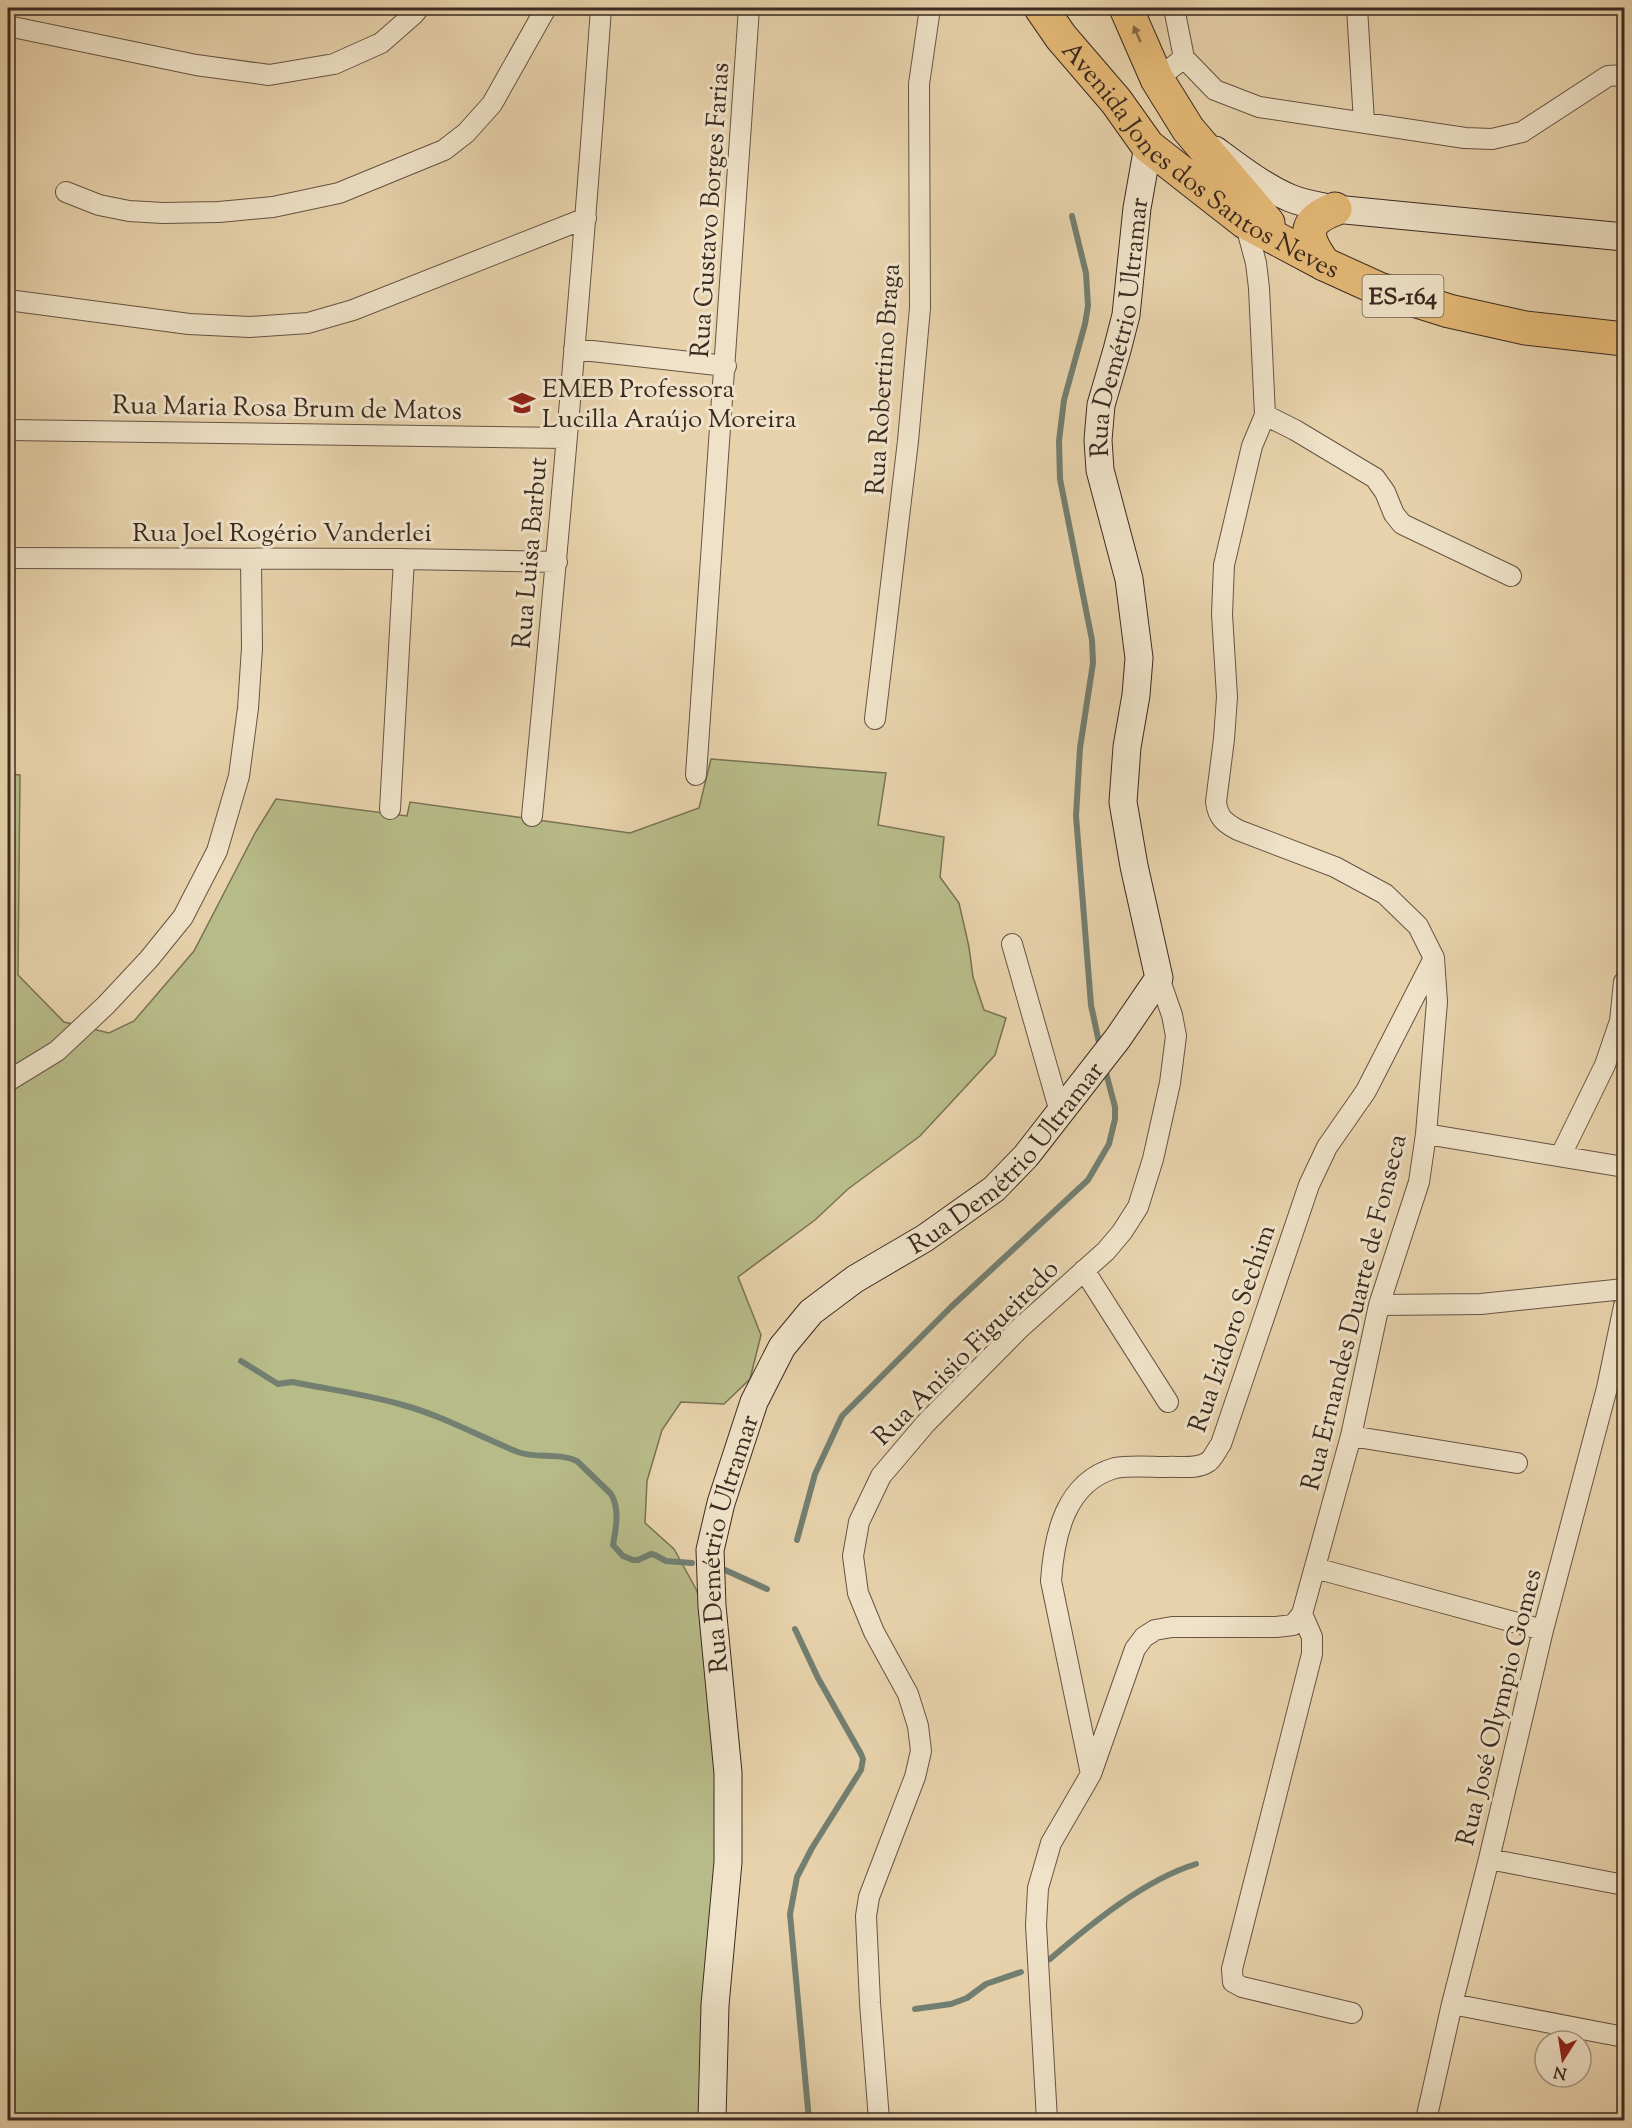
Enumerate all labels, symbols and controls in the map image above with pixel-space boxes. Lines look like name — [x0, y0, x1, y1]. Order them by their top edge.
one-way arrow — [1132, 24, 1142, 42]
street label: Avenida Jones dos Santos Neves — [1052, 34, 1345, 289]
street label: Rua Gustavo Borges Farias — [683, 61, 740, 359]
street label: Rua Demétrio Ultramar — [1082, 195, 1160, 458]
street label: Rua Robertino Braga — [858, 262, 911, 496]
road number: ES-164 — [1362, 275, 1444, 317]
place label: EMEB Professora Lucilla Araújo Moreira — [542, 372, 796, 439]
street label: Rua Maria Rosa Brum de Matos — [112, 388, 462, 431]
school or university icon: EMEB Professora Lucilla Araújo Moreira — [507, 388, 537, 418]
street label: Rua Luisa Barbut — [505, 456, 558, 650]
street label: Rua Joel Rogério Vanderlei — [132, 516, 432, 553]
street label: Rua Demétrio Ultramar — [902, 1054, 1114, 1265]
street label: Rua Ernandes Duarte de Fonseca — [1293, 1131, 1418, 1495]
street label: Rua Izidoro Sechim — [1180, 1220, 1286, 1438]
street label: Rua Anisio Figueiredo — [865, 1252, 1068, 1455]
street label: Rua Demétrio Ultramar — [694, 1410, 770, 1675]
street label: Rua José Olympio Gomes — [1448, 1565, 1553, 1850]
north arrow — [1533, 2029, 1593, 2089]
text: N — [1552, 2059, 1569, 2084]

